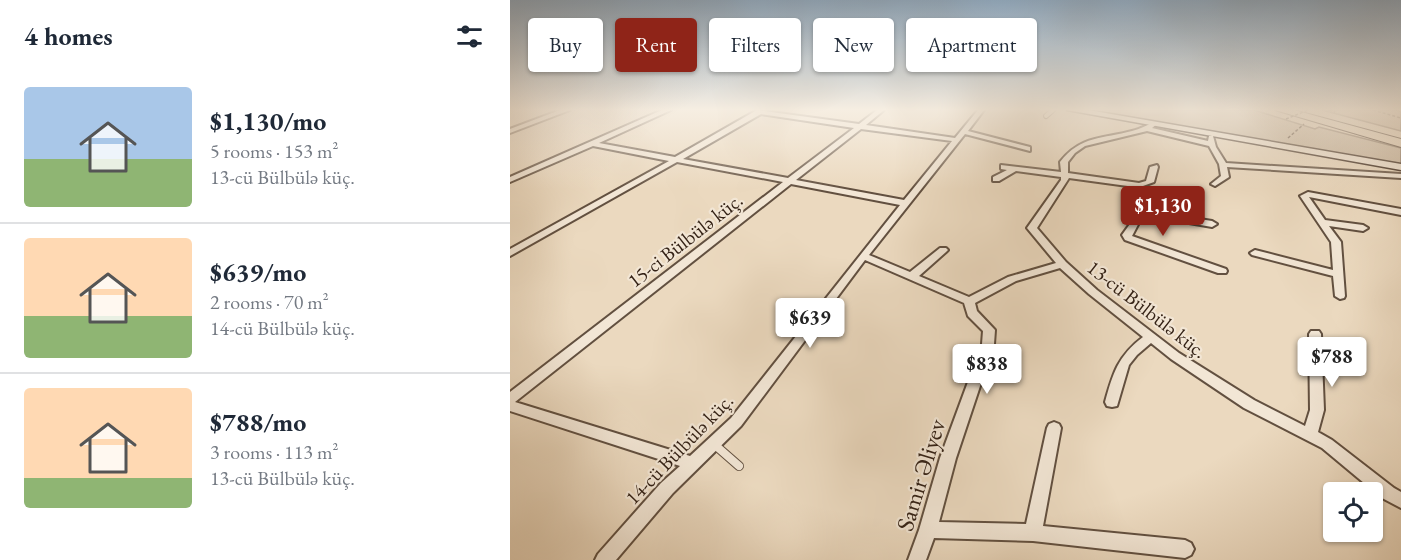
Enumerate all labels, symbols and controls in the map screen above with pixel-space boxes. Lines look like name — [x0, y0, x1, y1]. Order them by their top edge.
chip: Buy — [528, 18, 603, 72]
chip: Rent — [615, 18, 697, 72]
chip: Filters — [709, 18, 801, 72]
chip: New — [813, 18, 894, 72]
chip: Apartment — [906, 18, 1037, 72]
text: 4 homes — [24, 19, 113, 53]
icon: filters — [453, 20, 486, 53]
text: $1,130/mo — [210, 104, 326, 138]
icon: home — [72, 111, 144, 183]
text: 5 rooms · 153 m² — [210, 138, 338, 164]
text: 13-cü Bülbülə küç. — [210, 164, 355, 190]
pin: $1,130 — [1114, 186, 1212, 237]
street label: 15-ci Bülbülə küç. — [622, 187, 748, 293]
text: $1,130 — [1135, 192, 1191, 218]
street label: 13-cü Bülbülə küç. — [1082, 254, 1212, 364]
text: $639/mo — [210, 255, 306, 289]
icon: home — [72, 262, 144, 334]
text: 2 rooms · 70 m² — [210, 289, 329, 315]
pin: $639 — [774, 298, 846, 349]
text: $639 — [790, 304, 830, 330]
text: 14-cü Bülbülə küç. — [210, 315, 355, 341]
pin: $788 — [1296, 337, 1368, 388]
text: $788 — [1312, 343, 1352, 369]
pin: $838 — [951, 344, 1023, 395]
text: $838 — [967, 350, 1007, 376]
street label: 14-cü Bülbülə küç. — [619, 388, 739, 510]
text: $788/mo — [210, 405, 306, 439]
icon: home — [72, 412, 144, 484]
street label: Samir Əliyev — [889, 415, 952, 535]
text: 3 rooms · 113 m² — [210, 439, 338, 465]
text: 13-cü Bülbülə küç. — [210, 465, 355, 491]
map controls — [1323, 482, 1383, 542]
button: locate — [1323, 482, 1383, 542]

